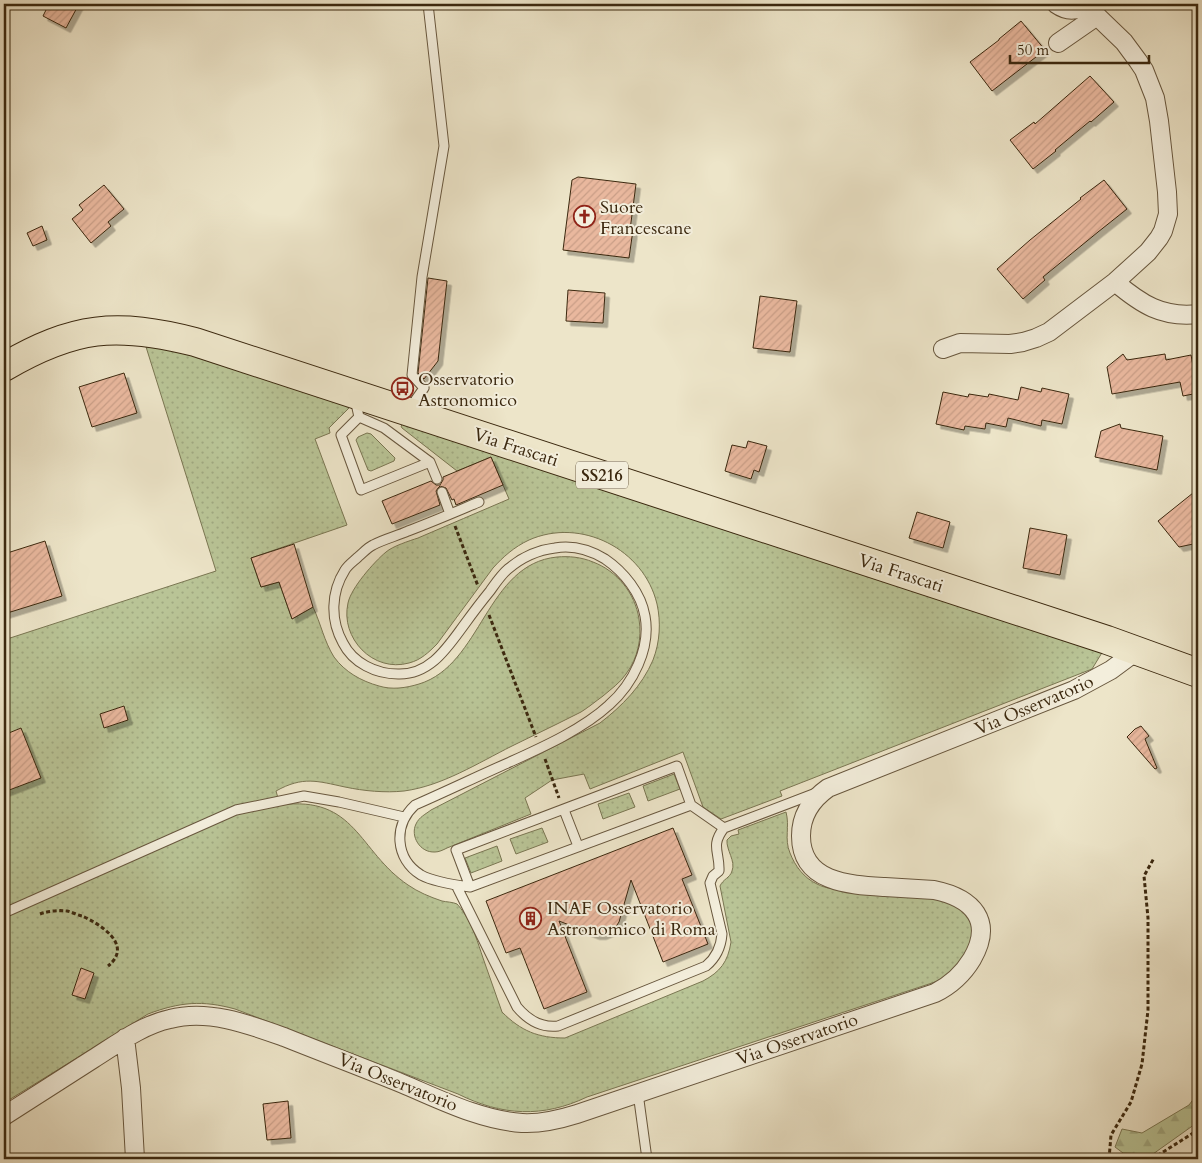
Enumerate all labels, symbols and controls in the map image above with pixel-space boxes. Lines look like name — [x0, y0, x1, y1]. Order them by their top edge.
scale bar — [1010, 32, 1148, 64]
text: 50 m — [1017, 40, 1049, 60]
place label: Suore Francescane — [600, 195, 692, 241]
church icon: Suore Francescane — [572, 205, 596, 229]
place label: Osservatorio Astronomico — [418, 367, 517, 413]
bus stop icon: Osservatorio Astronomico — [390, 377, 414, 401]
street label: Via Frascati — [470, 422, 562, 473]
road number: SS216 — [576, 462, 628, 488]
street label: Via Frascati — [855, 548, 947, 599]
street label: Via Osservatorio — [971, 669, 1098, 742]
place label: INAF Osservatorio Astronomico di Roma — [547, 896, 716, 942]
building icon: INAF Osservatorio Astronomico di Roma — [519, 906, 543, 930]
street label: Via Osservatorio — [733, 1007, 861, 1072]
street label: Via Osservatorio — [334, 1047, 462, 1118]

